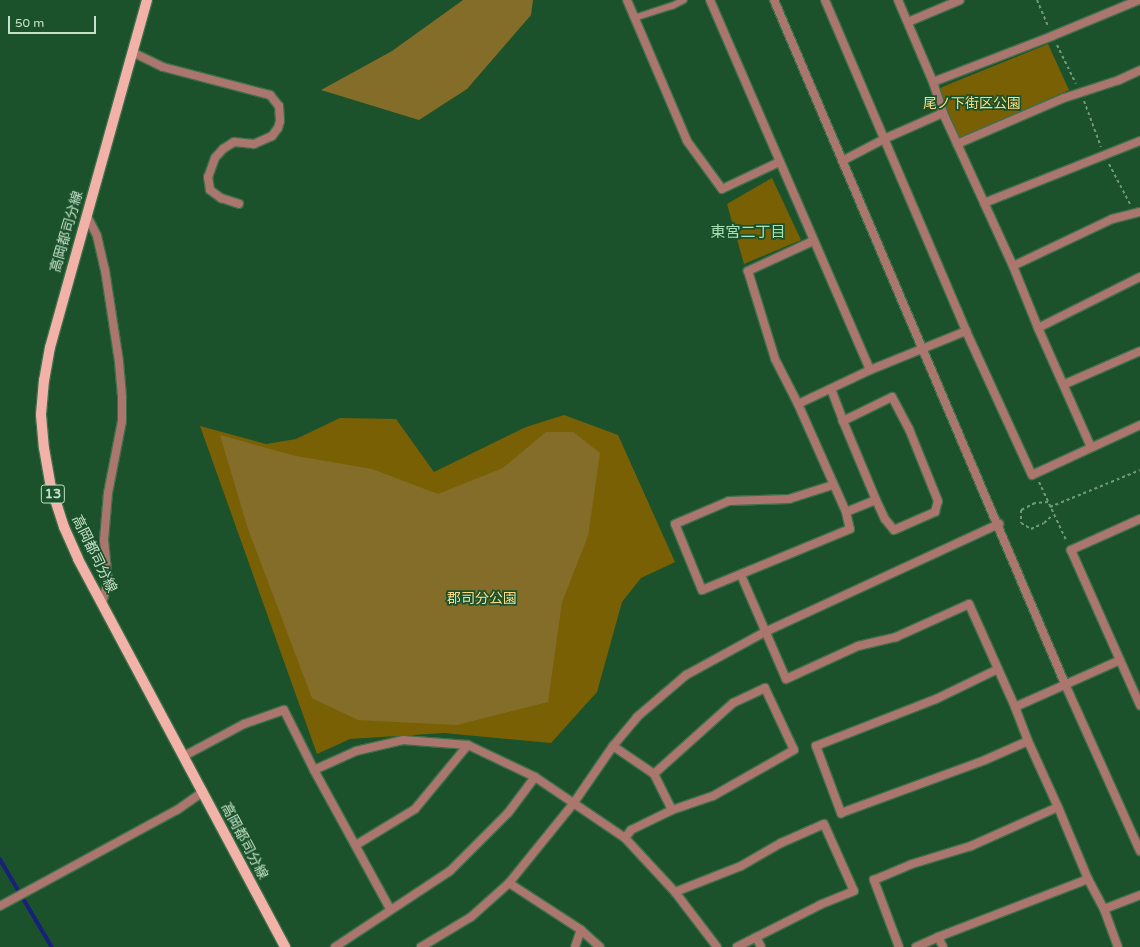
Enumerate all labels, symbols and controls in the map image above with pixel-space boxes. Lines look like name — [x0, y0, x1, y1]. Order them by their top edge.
scale bar — [10, 8, 98, 34]
text: 50 m — [15, 16, 44, 30]
park label: 尾ノ下街区公園 — [923, 96, 1021, 112]
street label: 高岡都司分線 — [47, 189, 87, 275]
district label: 東宮二丁目 — [711, 224, 785, 242]
road number: 13 — [40, 483, 66, 505]
street label: 高岡都司分線 — [68, 513, 120, 595]
park label: 郡司分公園 — [447, 591, 517, 607]
street label: 高岡都司分線 — [217, 800, 271, 882]

